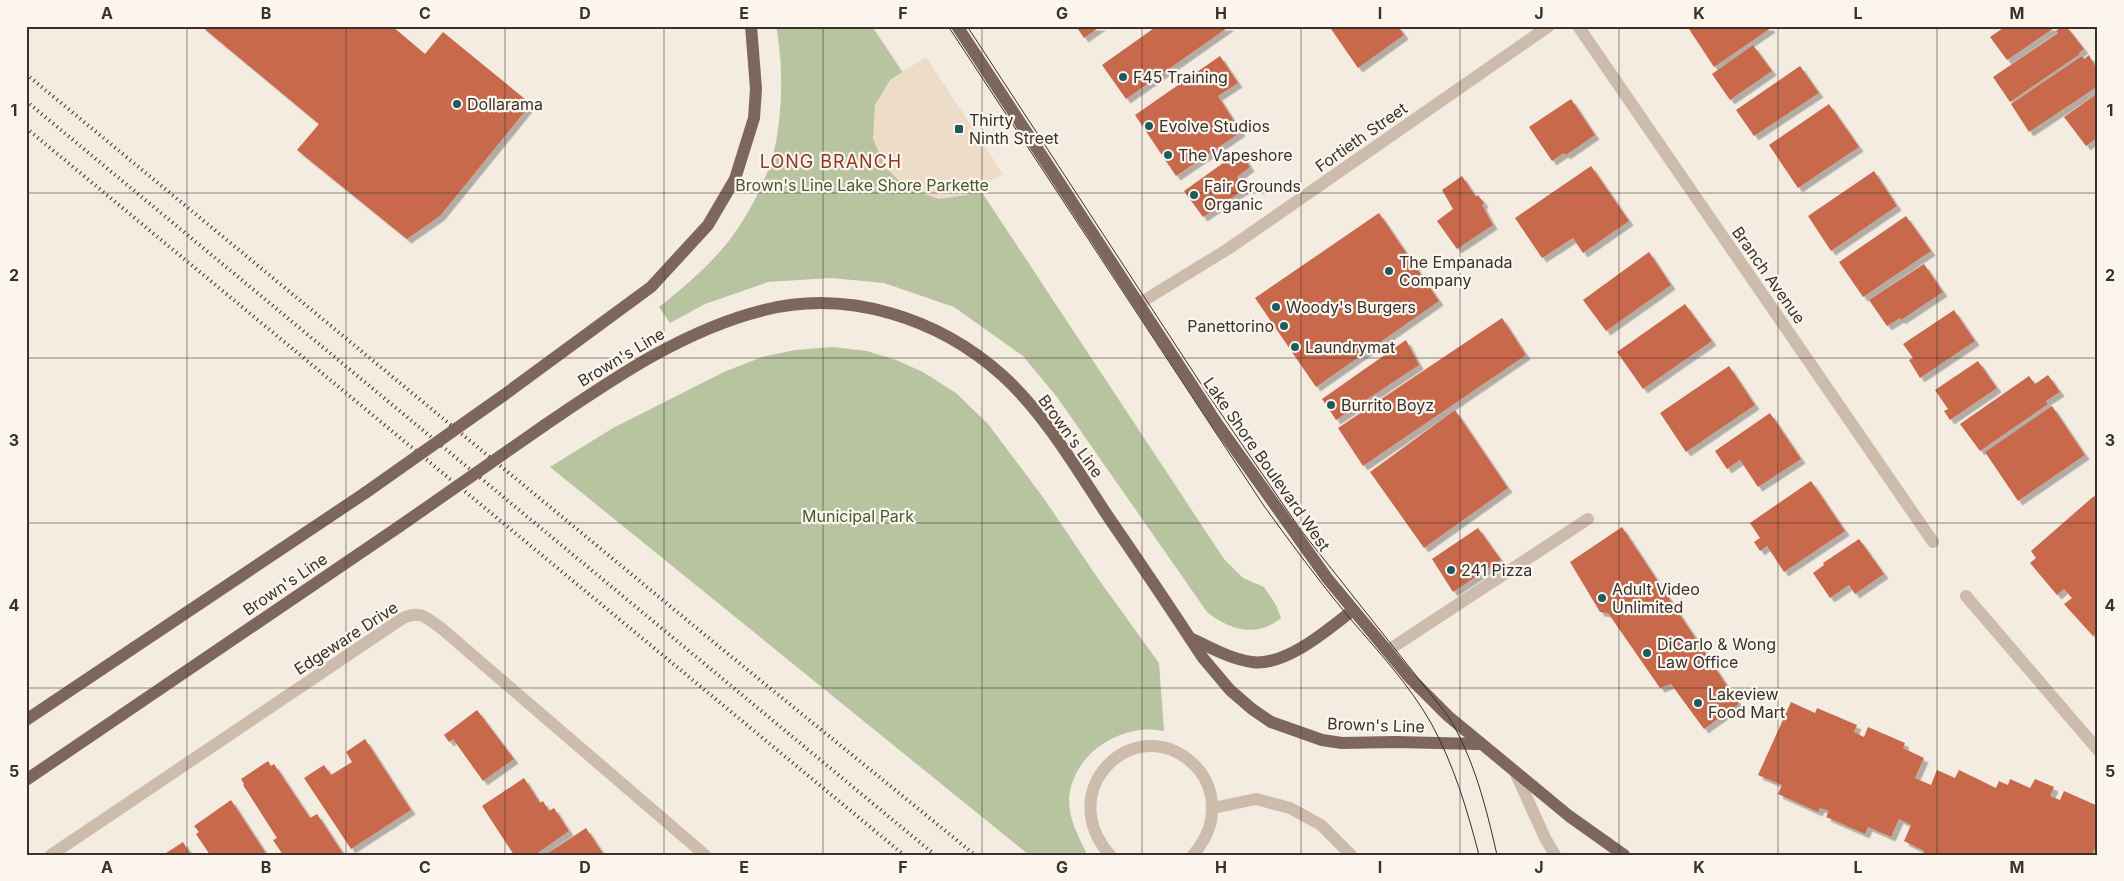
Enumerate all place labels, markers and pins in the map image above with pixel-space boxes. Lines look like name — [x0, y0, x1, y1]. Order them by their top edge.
place label: F45 Training — [1133, 67, 1228, 87]
marker: F45 Training — [1117, 71, 1129, 83]
place label: Dollarama — [467, 94, 543, 114]
marker: Dollarama — [451, 98, 463, 110]
place label: Thirty Ninth Street — [969, 110, 1059, 148]
place label: Evolve Studios — [1159, 116, 1270, 136]
marker: Evolve Studios — [1143, 120, 1155, 132]
marker: Thirty Ninth Street — [953, 123, 965, 135]
place label: The Vapeshore — [1178, 145, 1293, 165]
marker: The Vapeshore — [1162, 149, 1174, 161]
place label: Fair Grounds Organic — [1204, 176, 1301, 214]
marker: Fair Grounds Organic — [1188, 189, 1200, 201]
place label: The Empanada Company — [1399, 252, 1512, 290]
marker: The Empanada Company — [1383, 265, 1395, 277]
place label: Woody's Burgers — [1286, 297, 1416, 317]
marker: Woody's Burgers — [1270, 301, 1282, 313]
place label: Panettorino — [1187, 316, 1274, 336]
marker: Panettorino — [1278, 320, 1290, 332]
place label: Laundrymat — [1305, 337, 1395, 357]
marker: Laundrymat — [1289, 341, 1301, 353]
place label: Burrito Boyz — [1341, 395, 1434, 415]
marker: Burrito Boyz — [1325, 399, 1337, 411]
place label: 241 Pizza — [1461, 560, 1532, 580]
marker: 241 Pizza — [1445, 564, 1457, 576]
place label: Adult Video Unlimited — [1612, 579, 1700, 617]
marker: Adult Video Unlimited — [1596, 592, 1608, 604]
place label: DiCarlo & Wong Law Office — [1657, 634, 1776, 672]
marker: DiCarlo & Wong Law Office — [1641, 647, 1653, 659]
place label: Lakeview Food Mart — [1708, 684, 1785, 722]
marker: Lakeview Food Mart — [1692, 697, 1704, 709]

